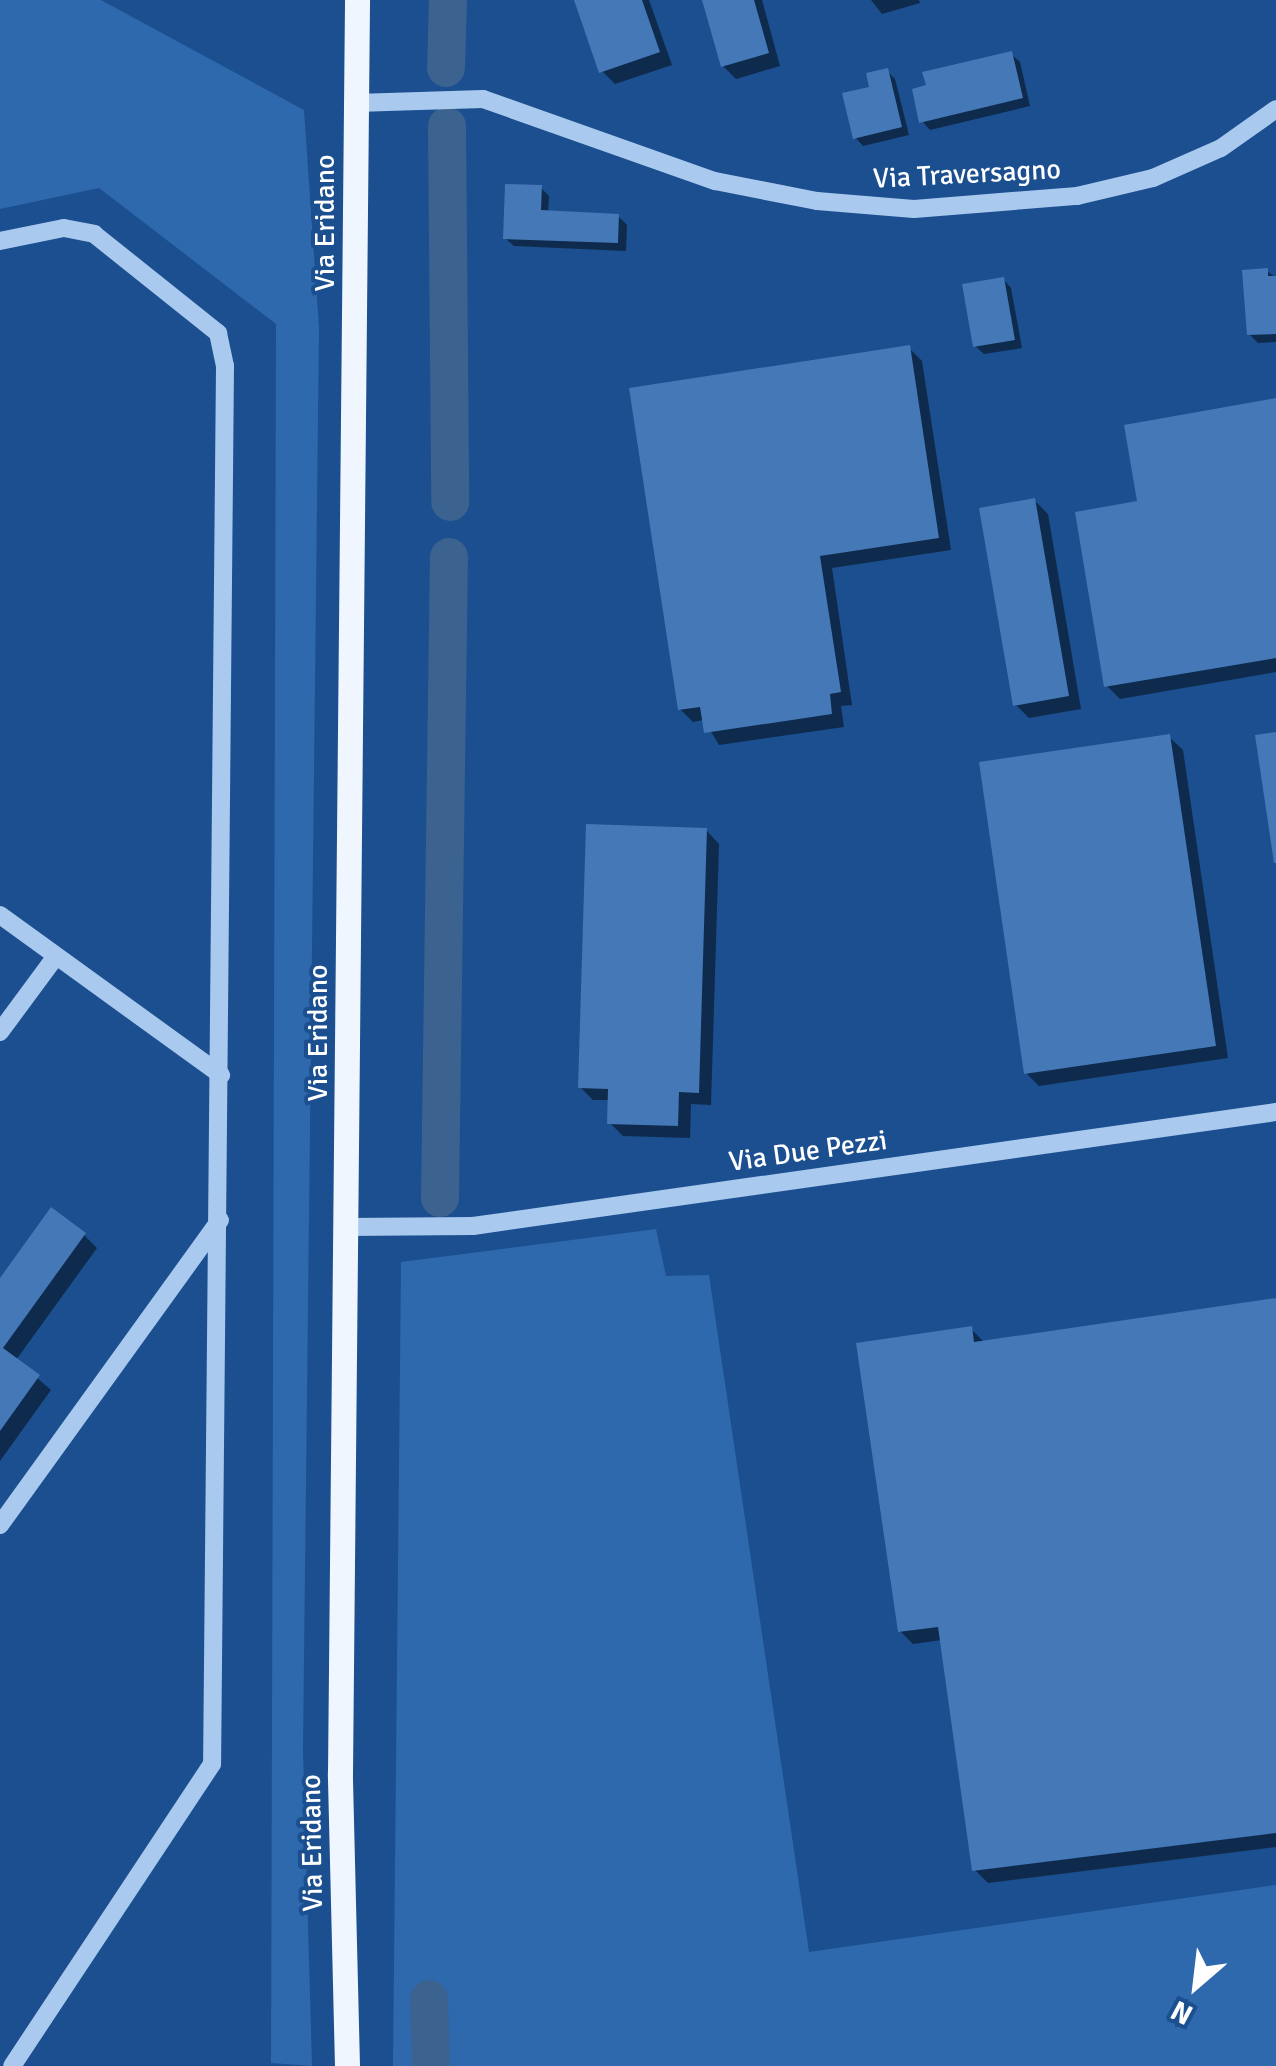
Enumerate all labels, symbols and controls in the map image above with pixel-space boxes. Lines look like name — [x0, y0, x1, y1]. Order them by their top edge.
street label: Via Traversagno — [872, 152, 1062, 196]
street label: Via Eridano — [308, 154, 342, 292]
street label: Via Eridano — [301, 964, 335, 1102]
street label: Via Due Pezzi — [727, 1123, 889, 1179]
street label: Via Eridano — [294, 1774, 330, 1912]
north arrow — [1146, 1936, 1246, 2036]
text: N — [1165, 1993, 1199, 2032]

